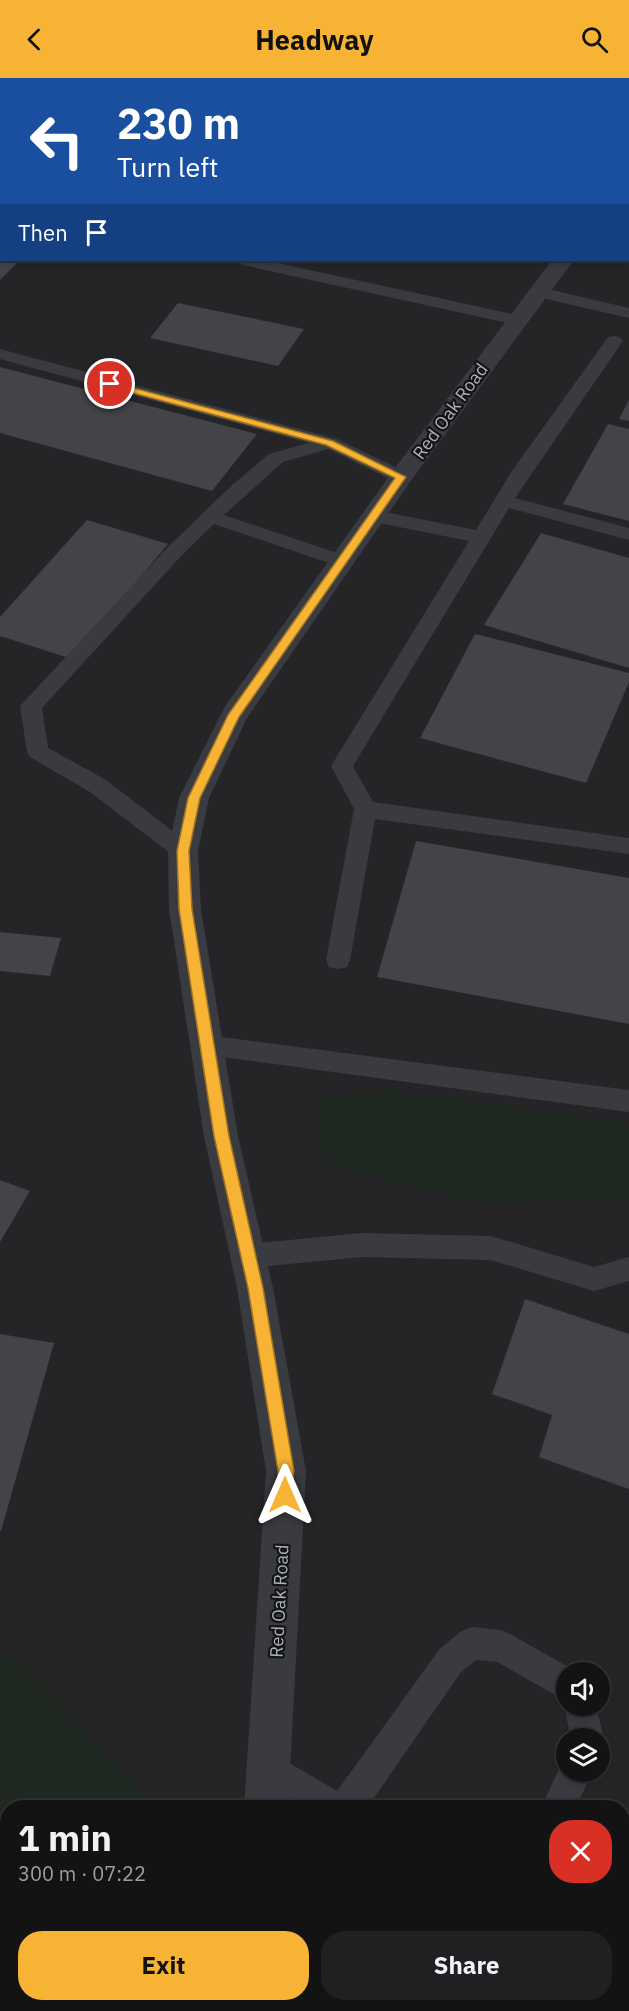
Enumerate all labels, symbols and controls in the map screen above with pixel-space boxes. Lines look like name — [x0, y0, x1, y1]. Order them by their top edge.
text: Headway — [255, 22, 374, 57]
icon: back — [18, 23, 51, 56]
icon: search — [578, 23, 611, 56]
text: 230 m — [117, 96, 240, 151]
icon: left — [18, 102, 96, 180]
text: Turn left — [117, 149, 218, 184]
icon: arrive — [80, 216, 113, 249]
text: Then — [18, 218, 68, 247]
pin — [84, 358, 135, 409]
street label: Red Oak Road — [407, 358, 493, 464]
icon: arrive — [93, 367, 126, 400]
position arrow — [253, 1463, 317, 1527]
street label: Red Oak Road — [265, 1544, 293, 1658]
map controls — [556, 1662, 610, 1782]
button: sound — [556, 1662, 610, 1716]
button: layers — [556, 1728, 610, 1782]
text: 1 min — [18, 1814, 112, 1861]
button: close — [549, 1820, 612, 1883]
text: 300 m · 07:22 — [18, 1860, 146, 1887]
button: Exit — [18, 1931, 309, 2000]
button: Share — [321, 1931, 612, 2000]

